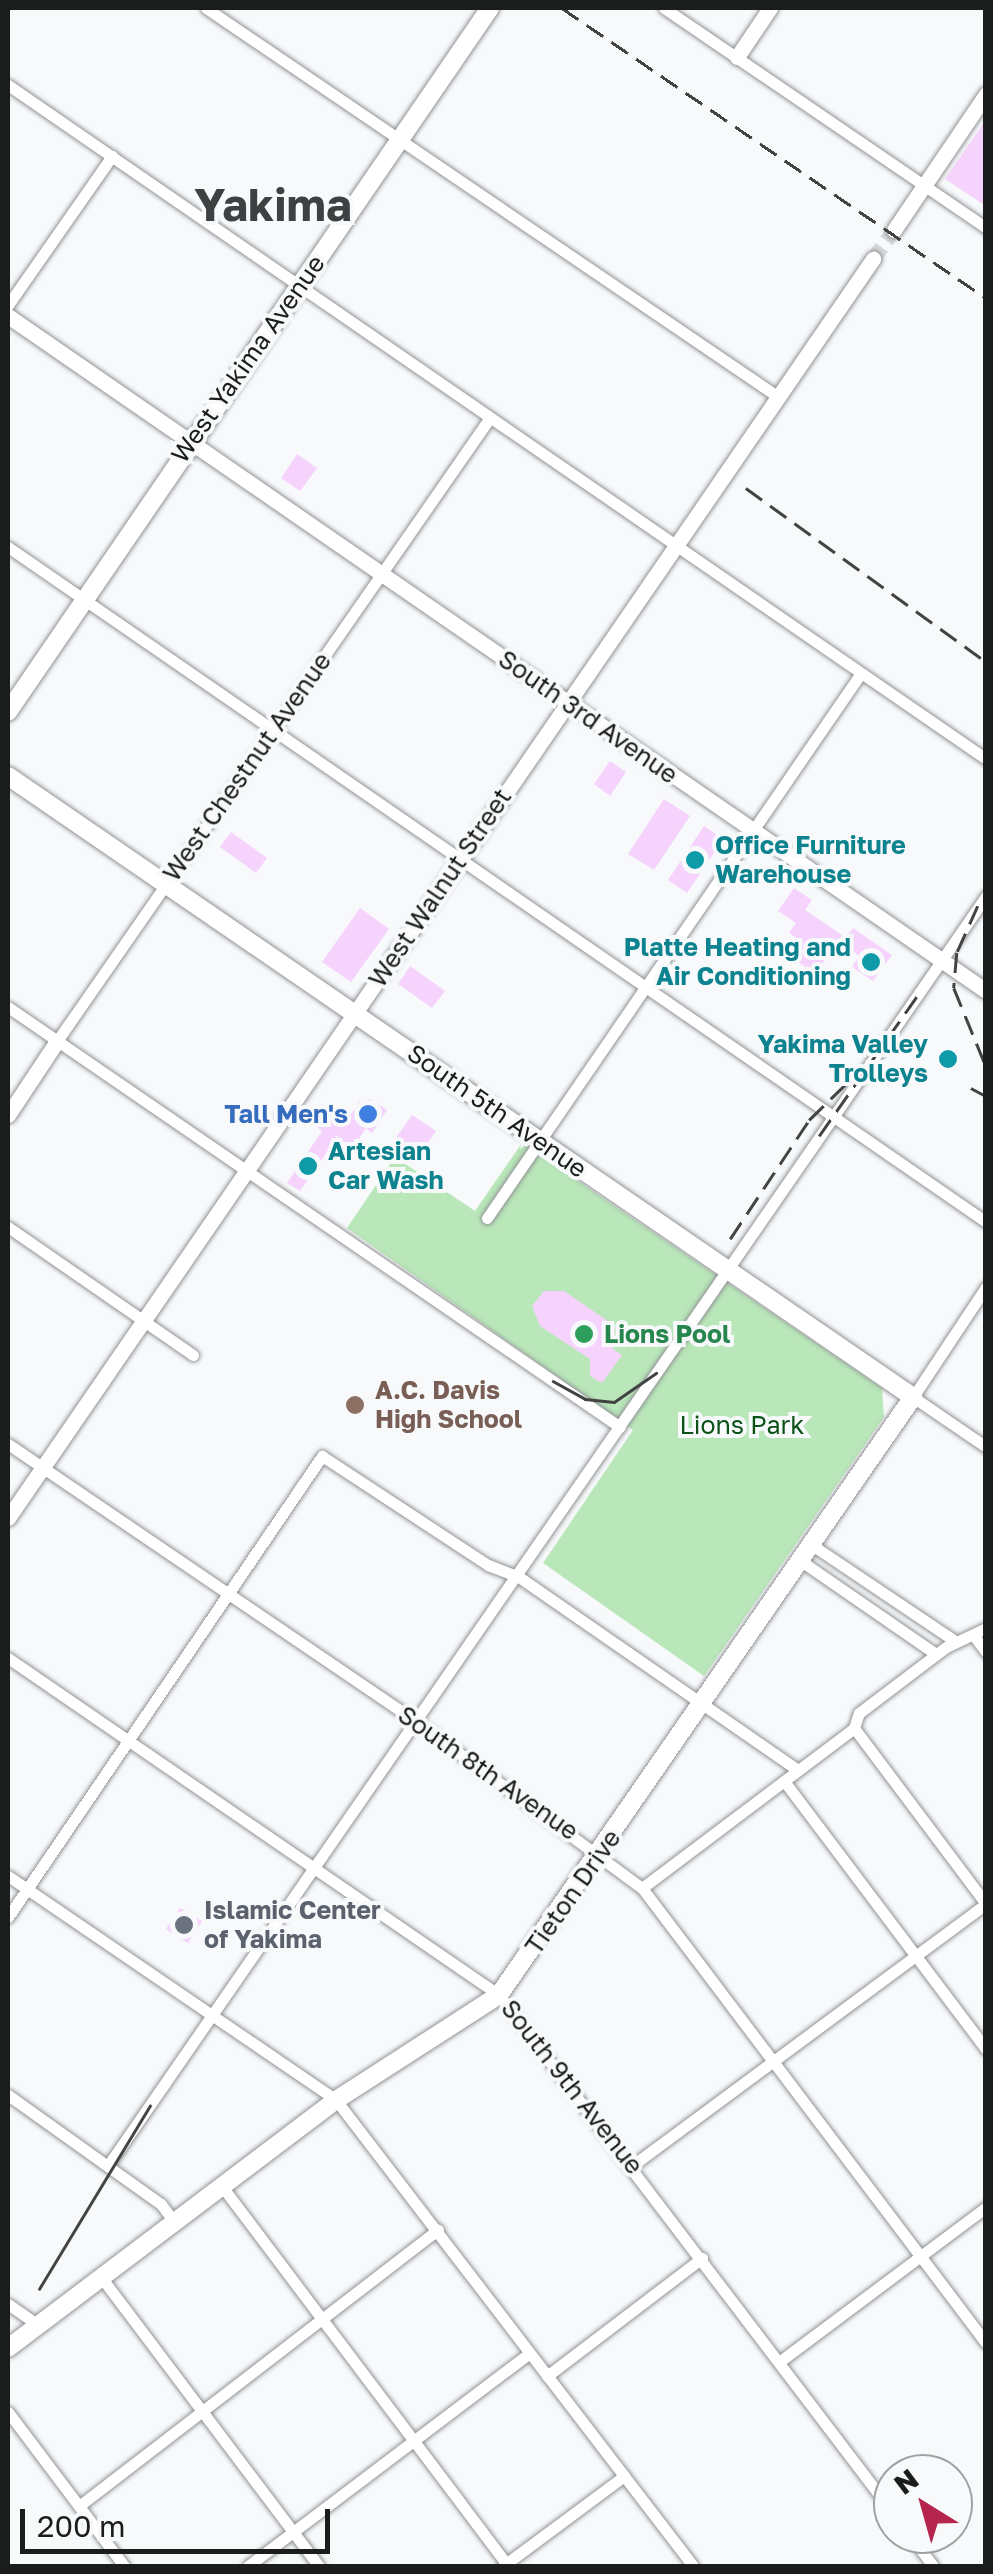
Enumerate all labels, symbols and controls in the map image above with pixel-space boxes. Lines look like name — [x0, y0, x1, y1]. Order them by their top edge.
district label: Yakima — [194, 178, 352, 232]
street label: West Yakima Avenue — [165, 249, 331, 469]
street label: South 3rd Avenue — [493, 644, 683, 790]
street label: West Chestnut Avenue — [157, 647, 337, 887]
street label: West Walnut Street — [362, 783, 518, 993]
place label: Office Furniture Warehouse — [715, 831, 906, 890]
marker: Office Furniture Warehouse — [684, 849, 706, 871]
place label: Platte Heating and Air Conditioning — [624, 933, 851, 992]
marker: Platte Heating and Air Conditioning — [860, 951, 882, 973]
place label: Yakima Valley Trolleys — [758, 1030, 928, 1089]
street label: South 5th Avenue — [402, 1038, 592, 1184]
marker: Yakima Valley Trolleys — [937, 1048, 959, 1070]
place label: Tall Men's — [224, 1099, 348, 1129]
marker: Tall Men's — [357, 1103, 379, 1125]
place label: Artesian Car Wash — [328, 1137, 444, 1196]
marker: Artesian Car Wash — [297, 1155, 319, 1177]
place label: Lions Pool — [604, 1319, 730, 1349]
marker: Lions Pool — [573, 1323, 595, 1345]
place label: A.C. Davis High School — [375, 1376, 522, 1435]
marker: A.C. Davis High School — [344, 1394, 366, 1416]
park label: Lions Park — [680, 1410, 804, 1440]
street label: South 8th Avenue — [392, 1700, 584, 1846]
street label: Tieton Drive — [519, 1824, 627, 1960]
place label: Islamic Center of Yakima — [204, 1896, 381, 1955]
marker: Islamic Center of Yakima — [173, 1914, 195, 1936]
street label: South 9th Avenue — [495, 1994, 649, 2180]
north arrow — [873, 2454, 973, 2554]
text: N — [887, 2462, 924, 2501]
scale bar — [25, 2489, 335, 2551]
text: 200 m — [37, 2508, 126, 2544]

